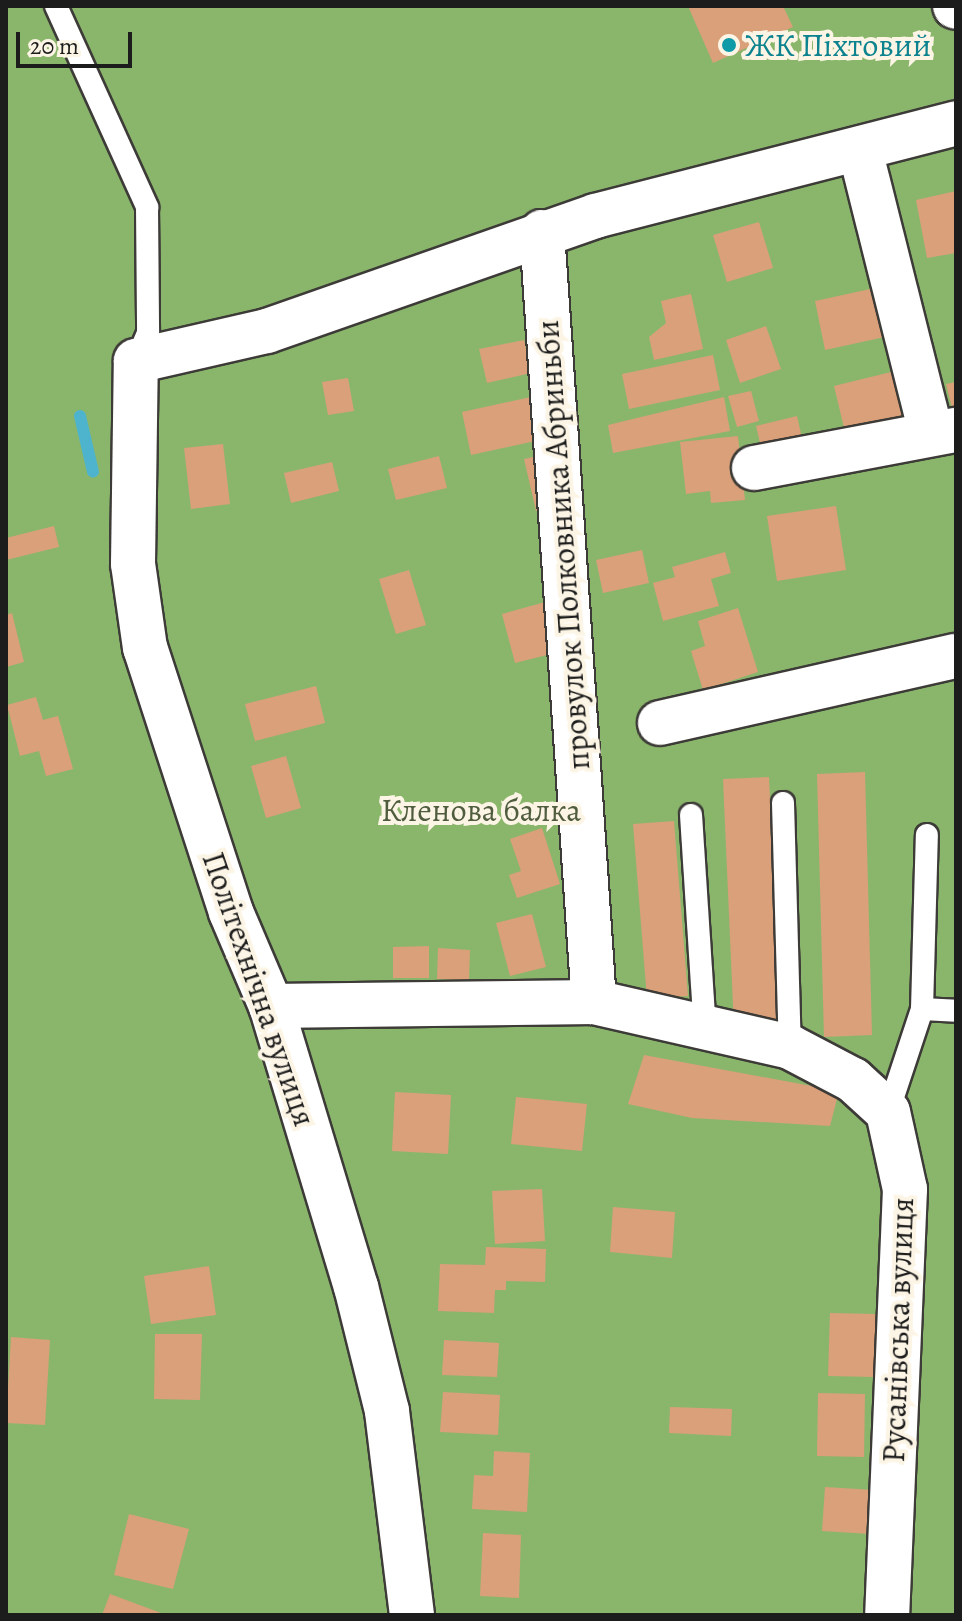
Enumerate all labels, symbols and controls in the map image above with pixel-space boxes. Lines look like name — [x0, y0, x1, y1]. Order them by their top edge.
scale bar — [20, 16, 136, 66]
place label: ЖК Піхтовий — [745, 26, 931, 64]
text: 20 m — [30, 30, 79, 62]
marker: ЖК Піхтовий — [720, 36, 738, 54]
street label: провулок Полковника Абриньби — [528, 319, 598, 771]
park label: Кленова балка — [381, 791, 581, 829]
street label: Політехнічна вулиця — [194, 847, 324, 1131]
street label: Русанівська вулиця — [874, 1197, 922, 1463]

